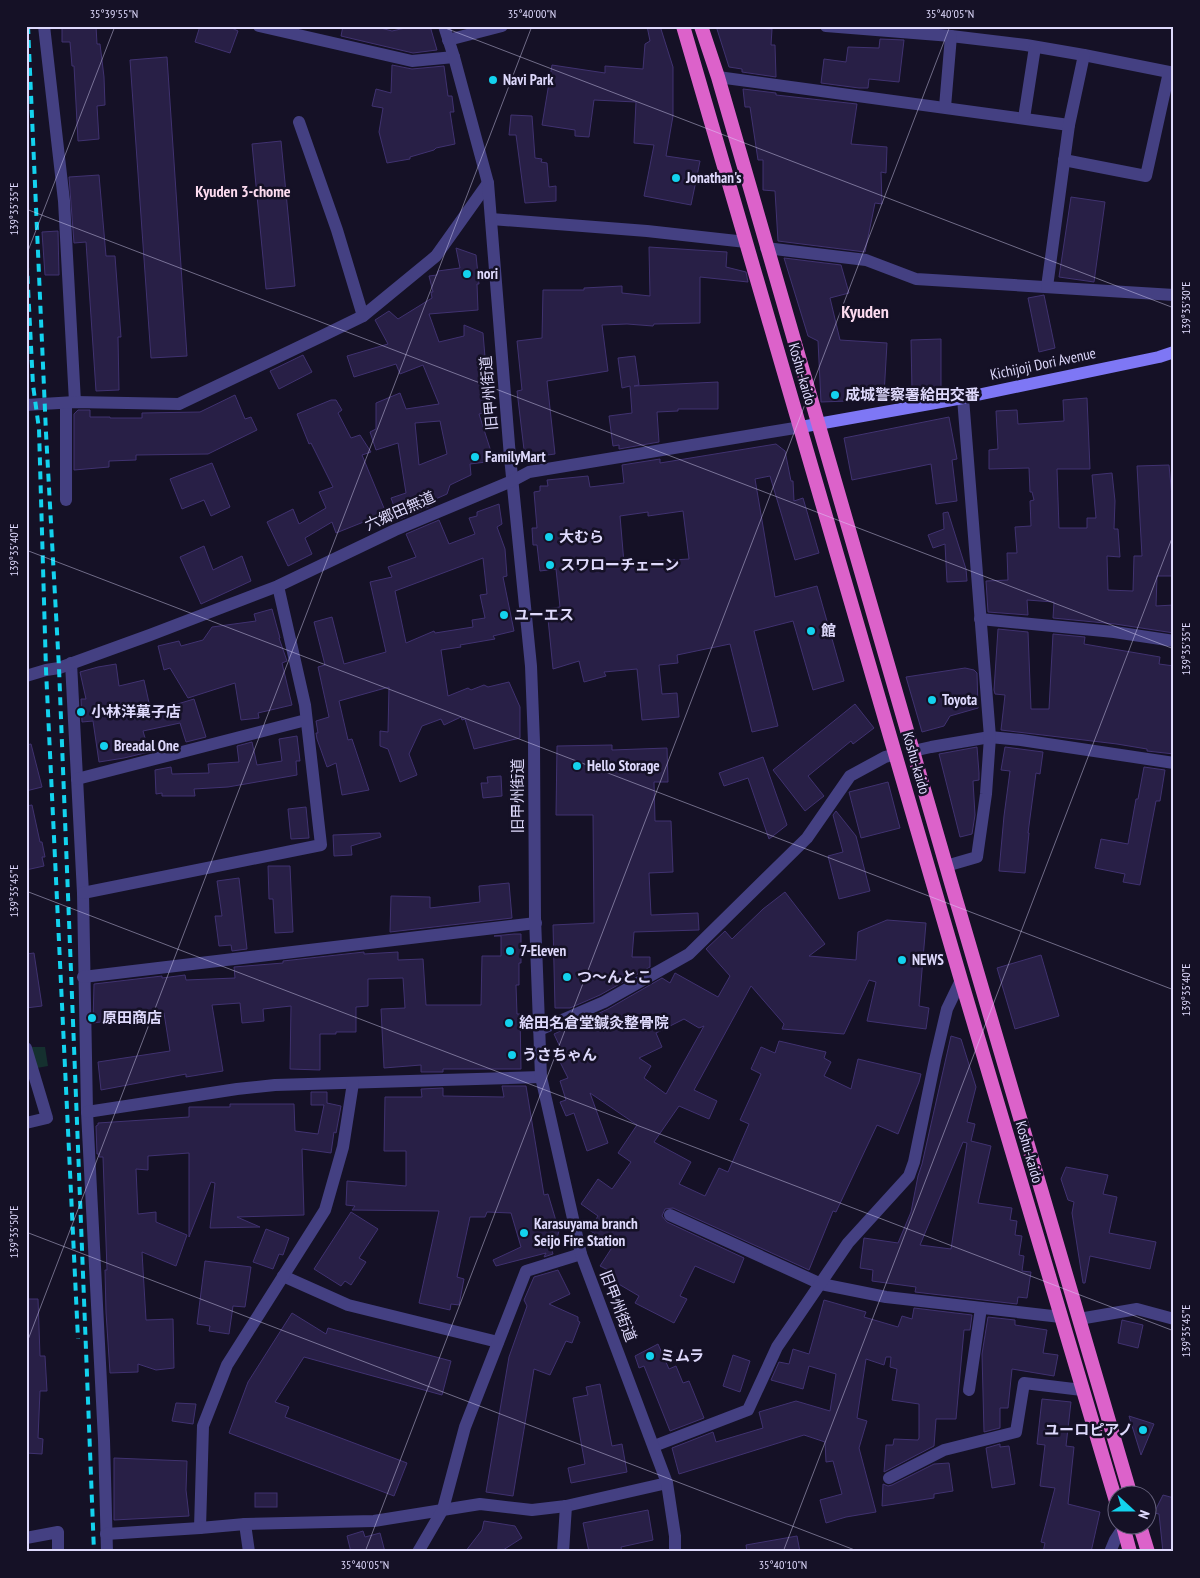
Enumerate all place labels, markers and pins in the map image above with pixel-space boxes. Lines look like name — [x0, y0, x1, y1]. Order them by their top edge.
place label: Navi Park — [503, 70, 554, 89]
marker: Navi Park — [487, 74, 499, 86]
place label: Jonathan's — [685, 168, 742, 187]
marker: Jonathan's — [670, 172, 682, 184]
place label: nori — [477, 264, 498, 283]
marker: nori — [461, 268, 473, 280]
place label: 成城警察署給田交番 — [845, 385, 980, 404]
marker: 成城警察署給田交番 — [829, 389, 841, 401]
place label: FamilyMart — [485, 447, 546, 466]
marker: FamilyMart — [469, 451, 481, 463]
place label: 大むら — [559, 527, 604, 546]
marker: 大むら — [543, 531, 555, 543]
place label: スワローチェーン — [560, 555, 679, 574]
marker: スワローチェーン — [544, 559, 556, 571]
place label: ユーエス — [514, 605, 574, 624]
marker: ユーエス — [498, 609, 510, 621]
place label: 館 — [821, 621, 836, 640]
marker: 館 — [805, 625, 817, 637]
place label: Toyota — [942, 690, 977, 709]
marker: Toyota — [926, 694, 938, 706]
place label: 小林洋菓子店 — [91, 702, 181, 721]
marker: 小林洋菓子店 — [75, 706, 87, 718]
place label: Breadal One — [114, 736, 179, 755]
marker: Breadal One — [98, 740, 110, 752]
place label: Hello Storage — [587, 756, 660, 775]
marker: Hello Storage — [571, 760, 583, 772]
place label: 7-Eleven — [520, 941, 567, 960]
marker: 7-Eleven — [504, 945, 516, 957]
place label: NEWS — [912, 950, 944, 969]
marker: NEWS — [896, 954, 908, 966]
place label: つ～んとこ — [577, 967, 652, 986]
marker: つ～んとこ — [561, 971, 573, 983]
place label: 原田商店 — [102, 1008, 162, 1027]
marker: 原田商店 — [86, 1012, 98, 1024]
place label: 給田名倉堂鍼灸整骨院 — [519, 1013, 669, 1032]
marker: 給田名倉堂鍼灸整骨院 — [503, 1017, 515, 1029]
place label: うさちゃん — [522, 1045, 597, 1064]
marker: うさちゃん — [506, 1049, 518, 1061]
place label: Karasuyama branch Seijo Fire Station — [534, 1214, 638, 1250]
marker: Karasuyama branch Seijo Fire Station — [518, 1227, 530, 1239]
place label: ミムラ — [660, 1346, 704, 1365]
marker: ミムラ — [644, 1350, 656, 1362]
place label: ユーロピアノ — [1044, 1420, 1133, 1439]
marker: ユーロピアノ — [1137, 1424, 1149, 1436]

